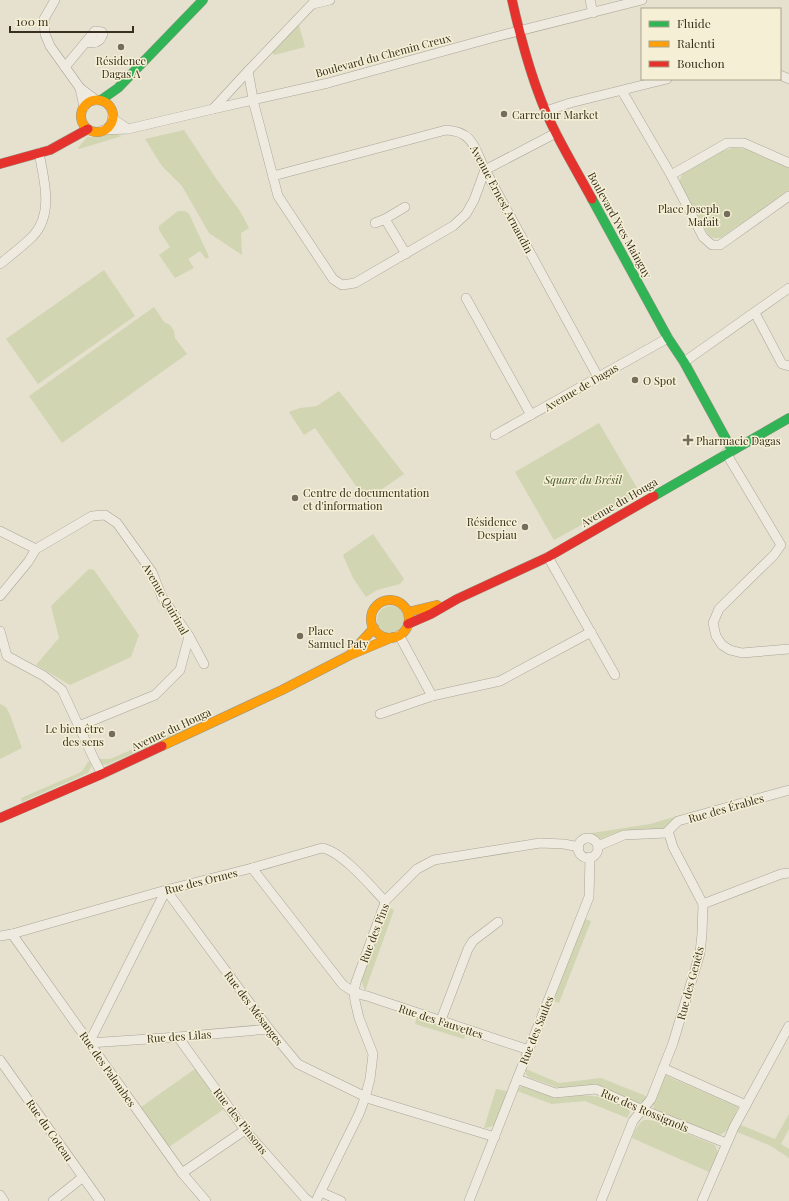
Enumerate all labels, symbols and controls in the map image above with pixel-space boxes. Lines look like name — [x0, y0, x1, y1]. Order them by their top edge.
scale bar — [10, 8, 133, 34]
legend — [641, 8, 781, 80]
text: 100 m — [16, 13, 49, 29]
text: Fluide — [677, 15, 711, 31]
street label: Boulevard du Chemin Creux — [314, 30, 453, 80]
text: Ralenti — [677, 35, 716, 51]
marker: Résidence Dagas A — [116, 42, 126, 52]
place label: Résidence Dagas A — [96, 53, 147, 81]
text: Bouchon — [677, 55, 725, 71]
place label: Carrefour Market — [512, 107, 598, 122]
marker: Carrefour Market — [499, 109, 509, 119]
street label: Avenue Ernest Arnaudin — [467, 142, 537, 256]
street label: Boulevard Yves Mainguy — [585, 169, 656, 281]
place label: Place Joseph Mafait — [658, 201, 720, 229]
marker: Place Joseph Mafait — [722, 209, 732, 219]
street label: Avenue de Dagas — [540, 360, 621, 415]
place label: O Spot — [643, 373, 676, 388]
marker: O Spot — [630, 375, 640, 385]
place label: Pharmacie Dagas — [696, 433, 781, 448]
marker: Pharmacie Dagas — [683, 435, 693, 445]
park label: Square du Brésil — [543, 472, 623, 487]
street label: Avenue du Houga — [577, 474, 661, 531]
place label: Centre de documentation et d'information — [303, 485, 430, 513]
marker: Centre de documentation et d'information — [290, 493, 300, 503]
place label: Résidence Despiau — [467, 514, 518, 542]
marker: Résidence Despiau — [520, 522, 530, 532]
street label: Avenue Quirinal — [139, 560, 193, 637]
place label: Place Samuel Paty — [308, 623, 369, 651]
marker: Place Samuel Paty — [295, 631, 305, 641]
street label: Avenue du Houga — [128, 704, 214, 754]
place label: Le bien être des sens — [45, 721, 104, 749]
marker: Le bien être des sens — [107, 729, 117, 739]
street label: Rue des Érables — [686, 790, 766, 826]
street label: Rue des Ormes — [163, 865, 239, 897]
street label: Rue des Pins — [356, 901, 392, 965]
street label: Rue des Genêts — [673, 944, 707, 1021]
street label: Rue des Mésanges — [221, 968, 287, 1048]
street label: Rue des Saules — [515, 993, 557, 1067]
street label: Rue des Fauvettes — [397, 1000, 485, 1042]
street label: Rue des Lilas — [146, 1026, 212, 1046]
street label: Rue des Palombes — [76, 1028, 140, 1110]
street label: Rue des Pinsons — [210, 1085, 272, 1157]
street label: Rue des Rossignols — [599, 1085, 691, 1135]
street label: Rue du Coteau — [23, 1096, 77, 1164]

